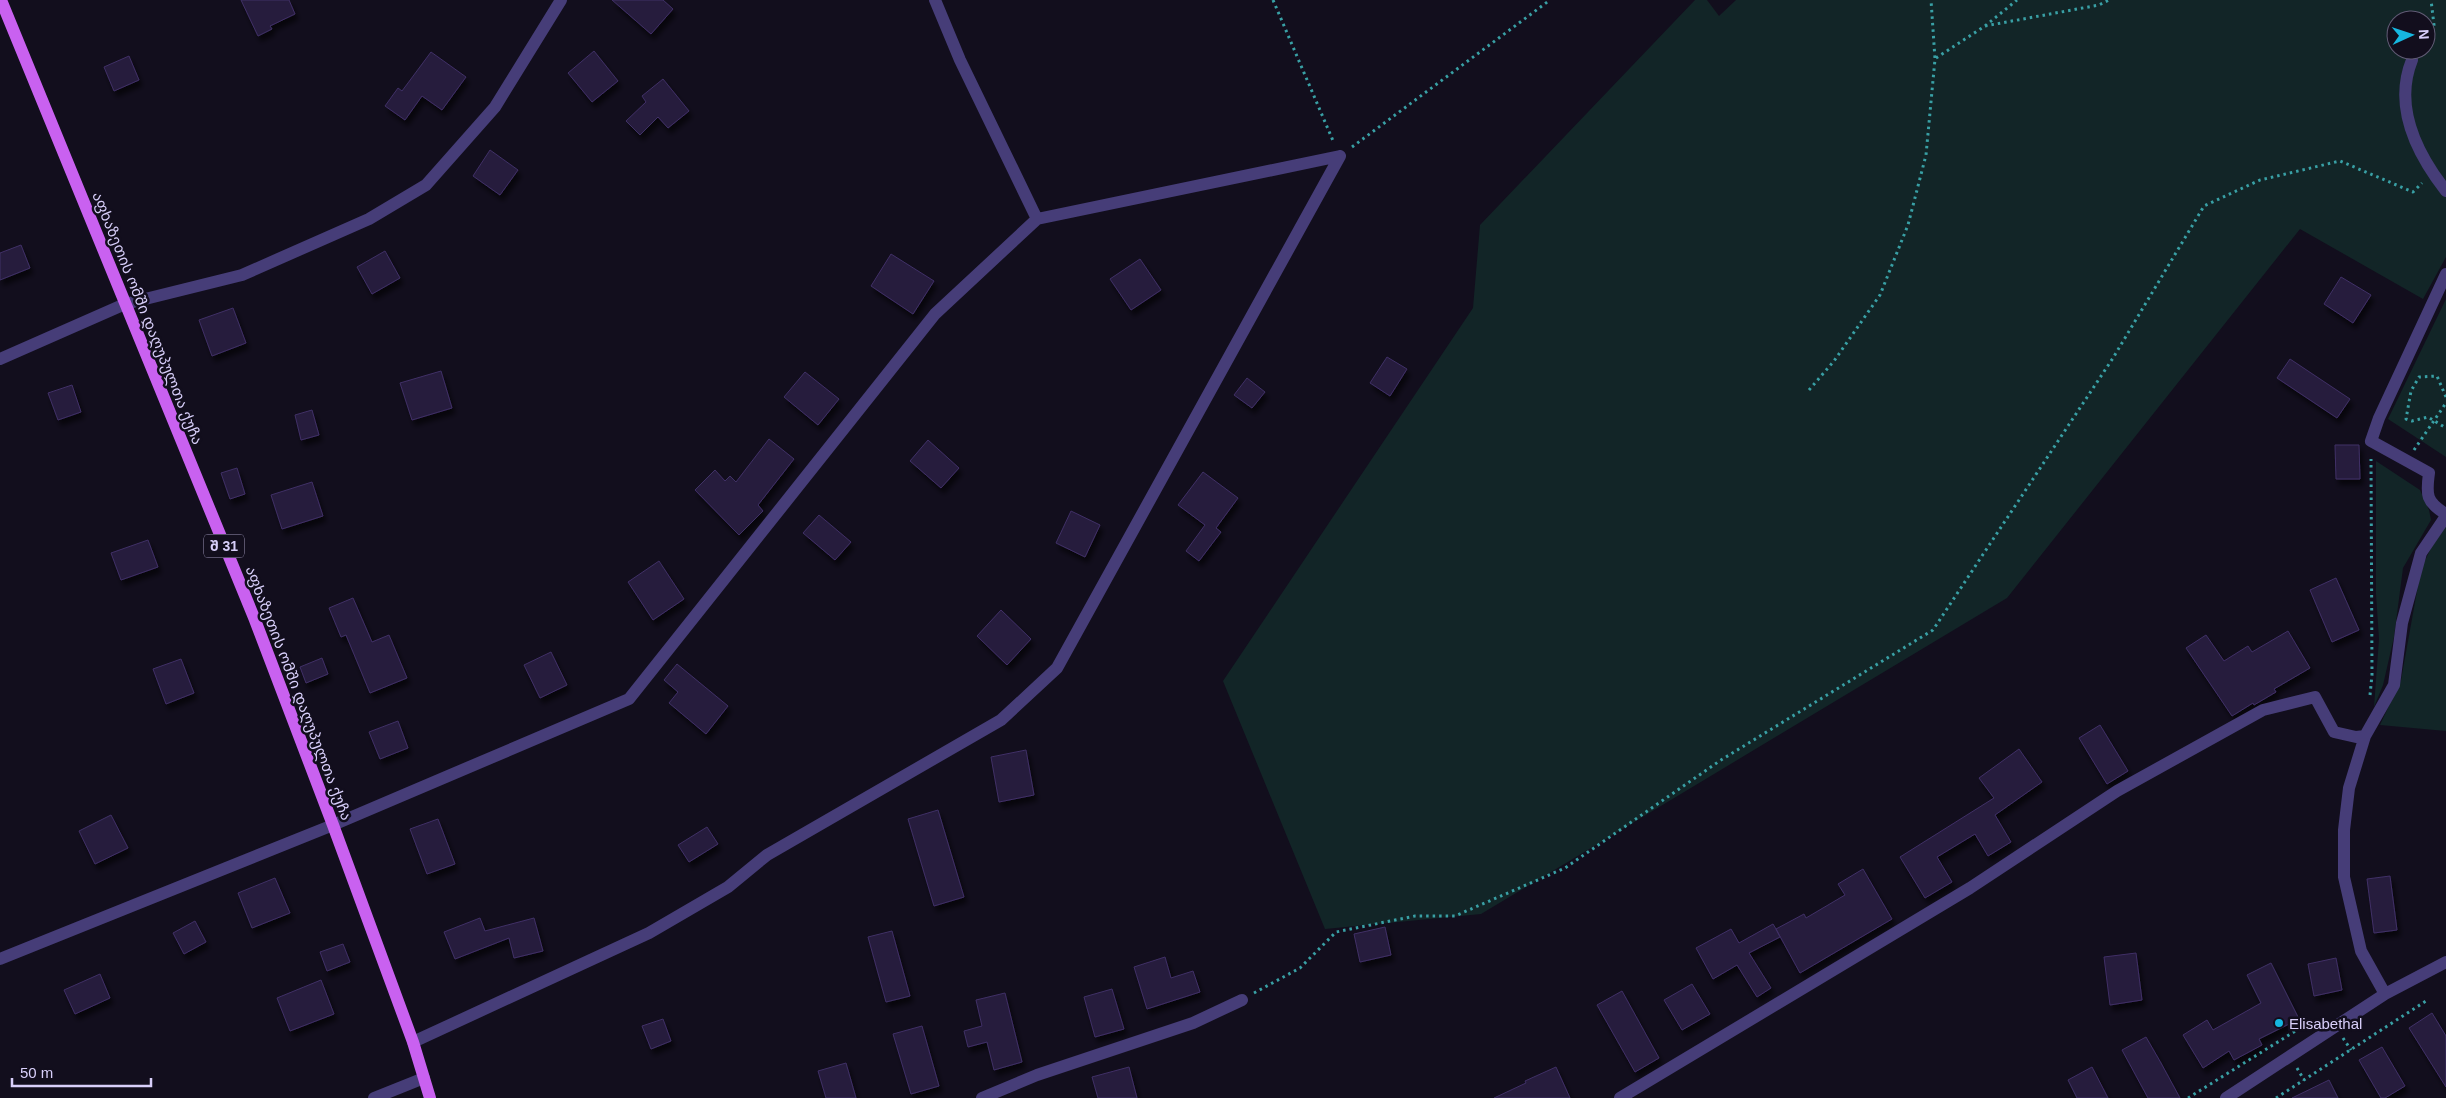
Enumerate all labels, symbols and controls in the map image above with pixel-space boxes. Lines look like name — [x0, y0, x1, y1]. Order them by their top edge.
north arrow — [2386, 10, 2436, 60]
text: N — [2416, 29, 2432, 40]
street label: აფხაზეთის ომში დაღუპულთა ქუჩა — [88, 189, 207, 447]
road number: შ 31 — [204, 534, 244, 558]
street label: აფხაზეთის ომში დაღუპულთა ქუჩა — [242, 563, 356, 823]
place label: Elisabethal — [2289, 1015, 2362, 1032]
marker: Elisabethal — [2273, 1017, 2285, 1029]
scale bar — [12, 1056, 151, 1088]
text: 50 m — [20, 1064, 53, 1081]

